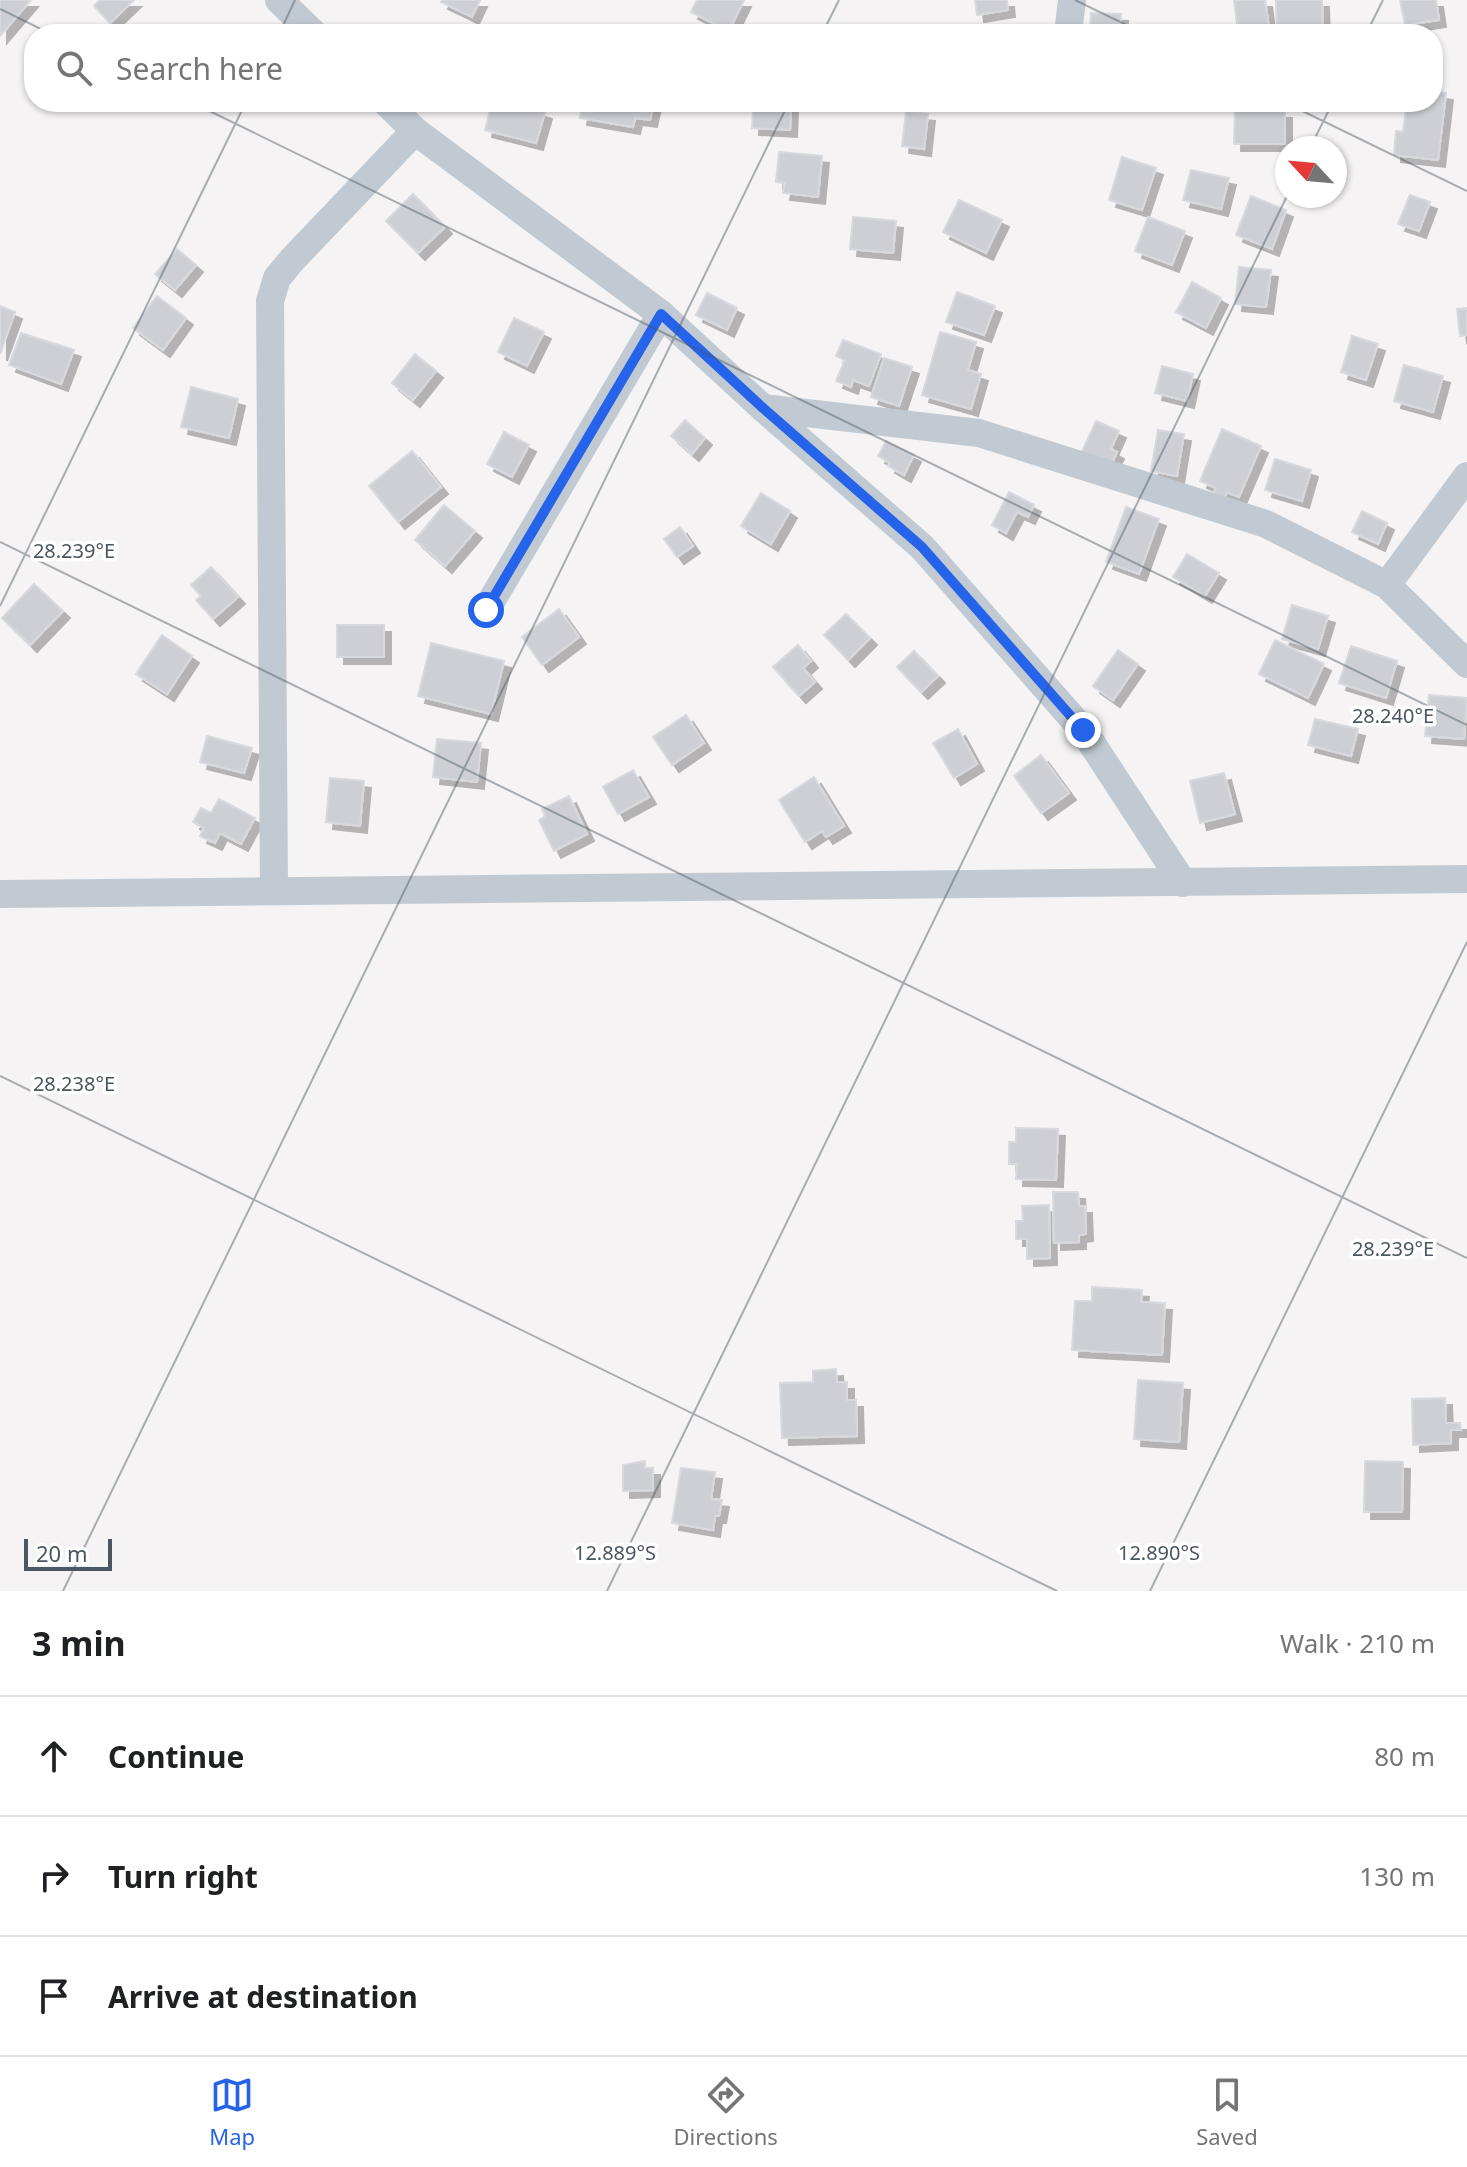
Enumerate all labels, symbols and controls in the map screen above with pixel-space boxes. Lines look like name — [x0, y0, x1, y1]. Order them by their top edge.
search box — [24, 24, 1443, 112]
icon: search — [52, 46, 96, 90]
text: Search here — [116, 48, 283, 89]
north arrow — [1275, 136, 1347, 208]
text: 28.239°E — [33, 537, 115, 564]
route start — [468, 592, 504, 628]
text: 28.240°E — [1352, 702, 1434, 729]
route end — [1065, 712, 1101, 748]
text: 28.238°E — [33, 1070, 115, 1097]
text: 28.239°E — [1352, 1235, 1434, 1262]
scale bar — [24, 1535, 112, 1571]
text: 20 m — [36, 1538, 87, 1568]
text: 12.889°S — [574, 1539, 656, 1566]
text: 12.890°S — [1118, 1539, 1200, 1566]
text: 3 min — [32, 1620, 126, 1666]
text: Walk · 210 m — [1280, 1625, 1435, 1661]
icon: ahead — [32, 1734, 76, 1778]
text: Continue — [108, 1736, 244, 1777]
text: 80 m — [1374, 1738, 1435, 1774]
icon: right — [32, 1854, 76, 1898]
text: Turn right — [108, 1856, 258, 1897]
text: 130 m — [1359, 1858, 1435, 1894]
icon: arrive — [32, 1974, 76, 2018]
text: Arrive at destination — [108, 1976, 418, 2017]
tab: Map — [209, 2073, 255, 2151]
tab: Directions — [673, 2073, 778, 2151]
tab: Saved — [1196, 2073, 1258, 2151]

